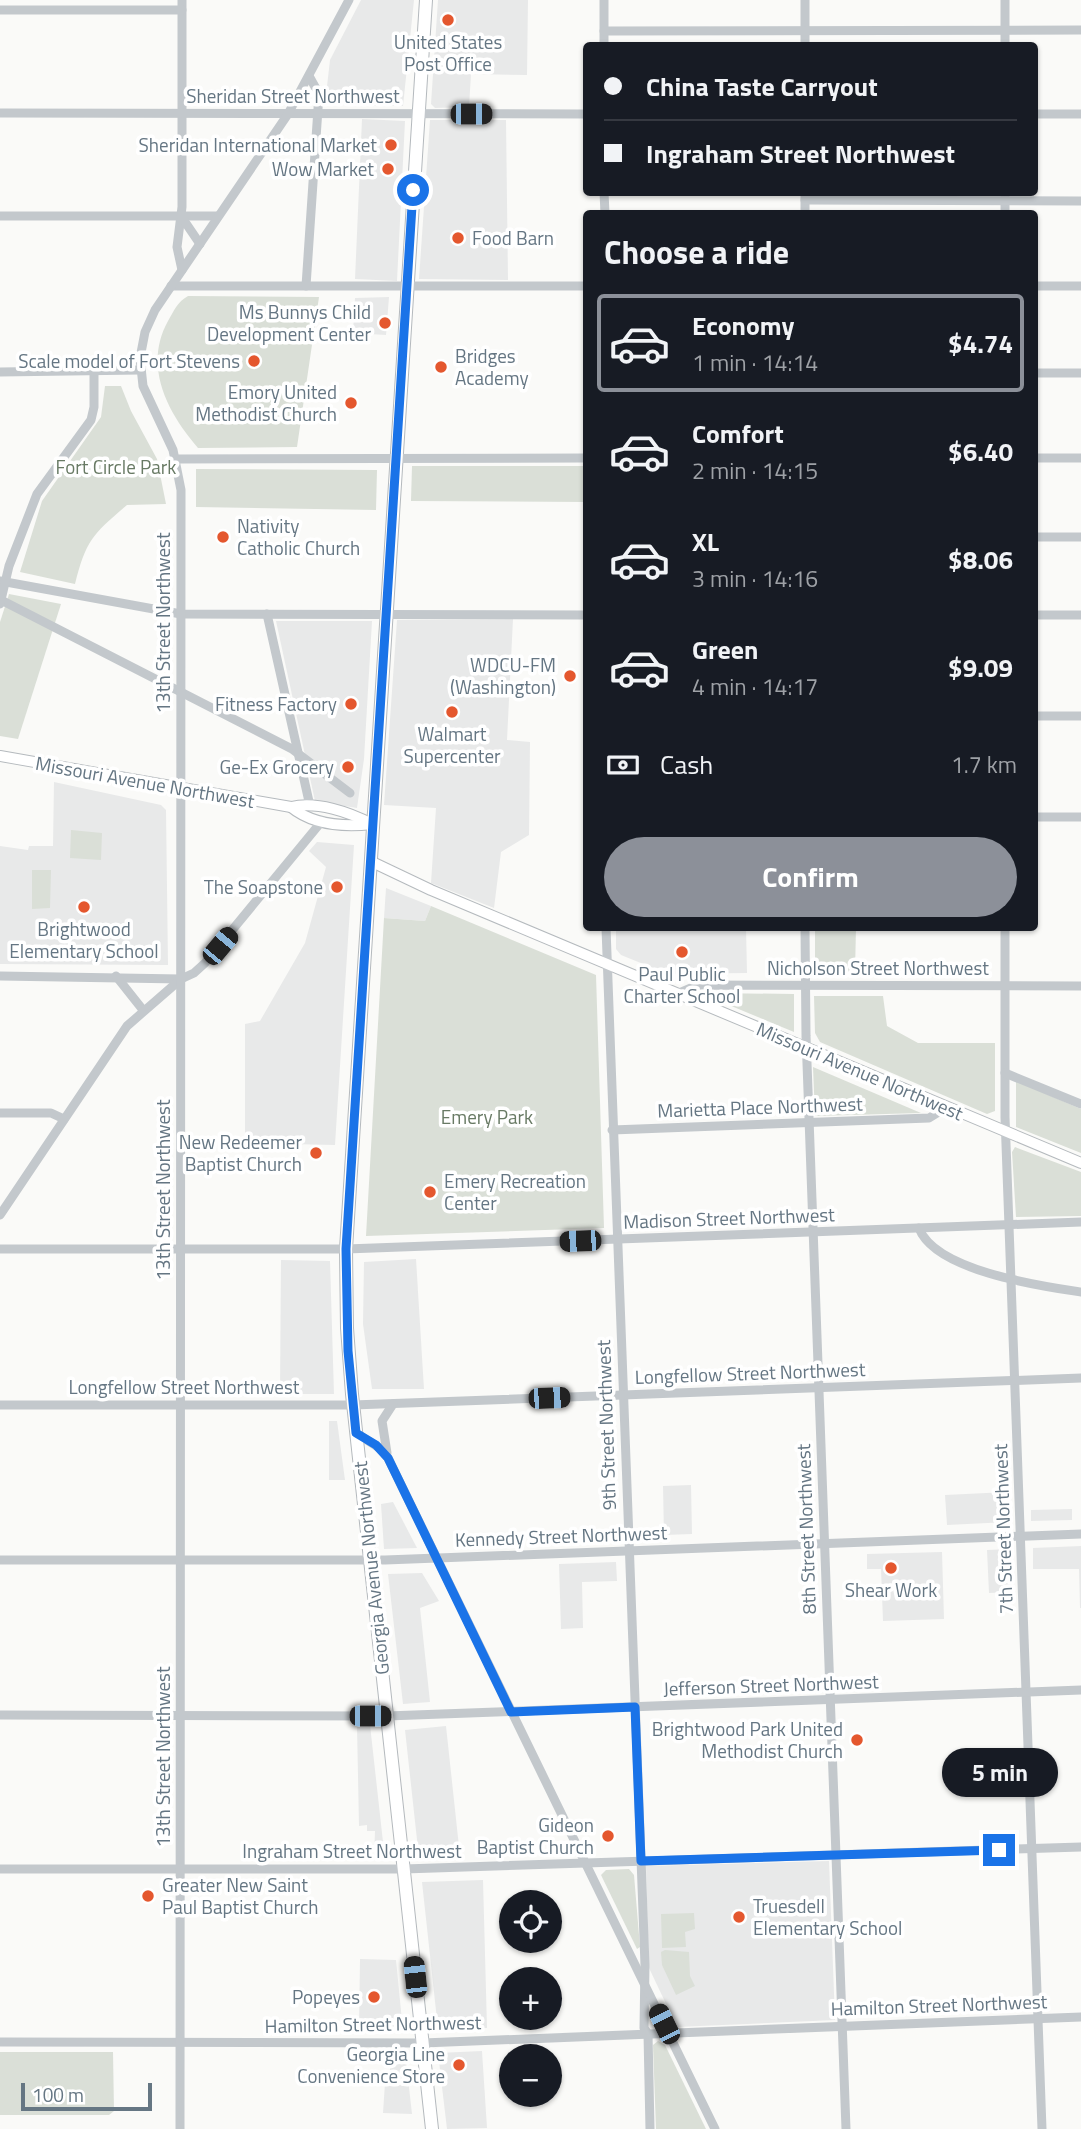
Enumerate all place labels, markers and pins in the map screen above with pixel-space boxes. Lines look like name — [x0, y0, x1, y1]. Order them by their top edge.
marker: United States Post Office — [440, 12, 456, 28]
place label: United States Post Office — [394, 27, 502, 78]
place label: Sheridan International Market — [139, 130, 377, 159]
marker: Sheridan International Market — [383, 137, 399, 153]
place label: Wow Market — [272, 154, 374, 183]
marker: Wow Market — [380, 161, 396, 177]
place label: Food Barn — [472, 223, 554, 252]
marker: Food Barn — [450, 230, 466, 246]
place label: Ms Bunnys Child Development Center — [207, 297, 371, 348]
marker: Ms Bunnys Child Development Center — [377, 315, 393, 331]
place label: Bridges Academy — [455, 341, 529, 392]
place label: Scale model of Fort Stevens — [18, 346, 240, 375]
marker: Scale model of Fort Stevens — [246, 353, 262, 369]
marker: Bridges Academy — [433, 359, 449, 375]
place label: Emory United Methodist Church — [195, 377, 337, 428]
marker: Emory United Methodist Church — [343, 395, 359, 411]
place label: Nativity Catholic Church — [237, 511, 360, 562]
marker: Nativity Catholic Church — [215, 529, 231, 545]
place label: WDCU-FM (Washington) — [450, 650, 556, 701]
marker: WDCU-FM (Washington) — [562, 668, 578, 684]
place label: Fitness Factory — [215, 689, 337, 718]
marker: Fitness Factory — [343, 696, 359, 712]
marker: Walmart Supercenter — [444, 704, 460, 720]
place label: Walmart Supercenter — [403, 719, 501, 770]
place label: Ge-Ex Grocery — [219, 752, 334, 781]
marker: Ge-Ex Grocery — [340, 759, 356, 775]
place label: The Soapstone — [204, 872, 323, 901]
marker: The Soapstone — [329, 879, 345, 895]
marker: Brightwood Elementary School — [76, 899, 92, 915]
place label: Brightwood Elementary School — [9, 914, 159, 965]
marker: Paul Public Charter School — [674, 944, 690, 960]
place label: Paul Public Charter School — [624, 959, 740, 1010]
place label: New Redeemer Baptist Church — [179, 1127, 302, 1178]
marker: New Redeemer Baptist Church — [308, 1145, 324, 1161]
place label: Emery Recreation Center — [444, 1166, 586, 1217]
marker: Emery Recreation Center — [422, 1184, 438, 1200]
marker: Shear Work — [883, 1560, 899, 1576]
place label: Shear Work — [845, 1575, 937, 1604]
place label: Brightwood Park United Methodist Church — [652, 1714, 843, 1765]
marker: Brightwood Park United Methodist Church — [849, 1732, 865, 1748]
place label: Gideon Baptist Church — [477, 1810, 594, 1861]
marker: Gideon Baptist Church — [600, 1828, 616, 1844]
place label: Greater New Saint Paul Baptist Church — [162, 1870, 319, 1921]
marker: Greater New Saint Paul Baptist Church — [140, 1888, 156, 1904]
place label: Truesdell Elementary School — [753, 1891, 902, 1942]
marker: Truesdell Elementary School — [731, 1909, 747, 1925]
place label: Popeyes — [292, 1982, 360, 2011]
marker: Popeyes — [366, 1989, 382, 2005]
place label: Georgia Line Convenience Store — [297, 2039, 445, 2090]
marker: Georgia Line Convenience Store — [451, 2057, 467, 2073]

